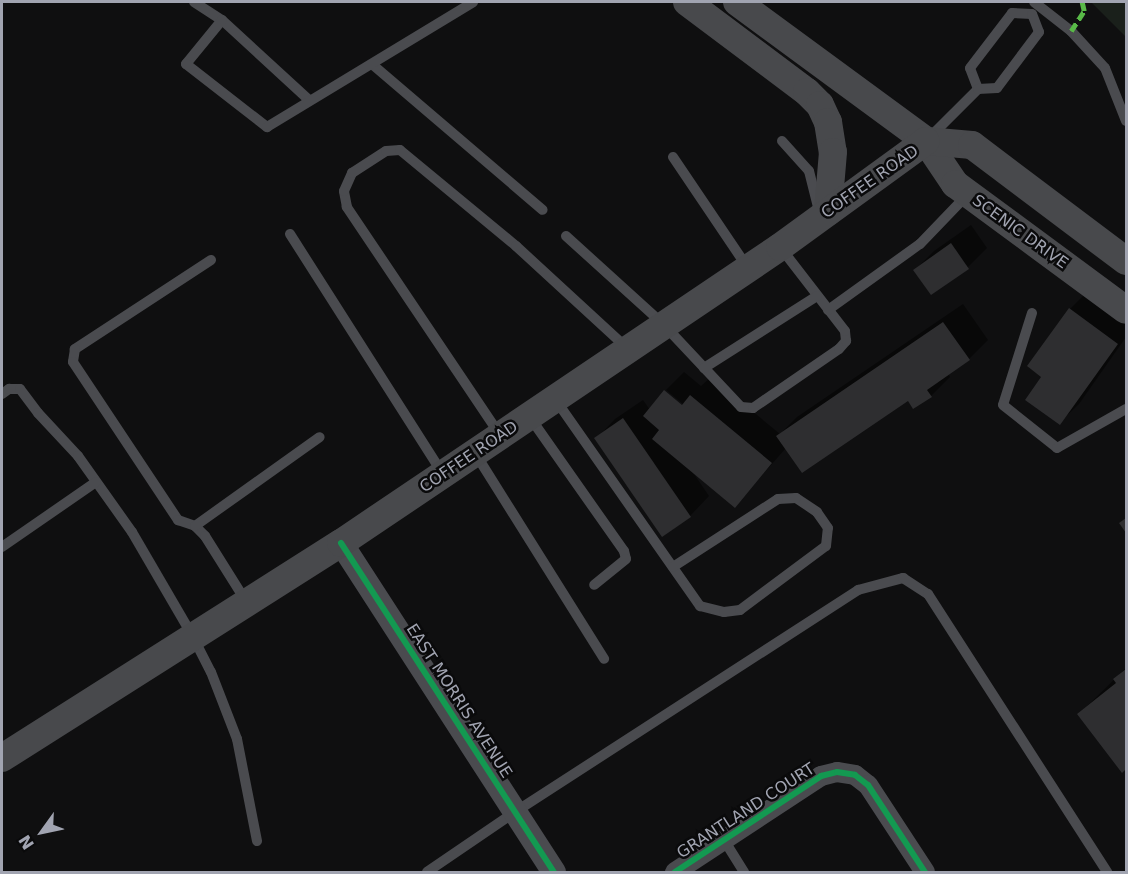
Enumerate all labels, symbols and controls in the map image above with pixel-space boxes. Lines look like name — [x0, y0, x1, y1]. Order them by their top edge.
street label: COFFEE ROAD — [818, 141, 922, 223]
street label: SCENIC DRIVE — [968, 191, 1072, 273]
street label: COFFEE ROAD — [416, 417, 522, 497]
street label: EAST MORRIS AVENUE — [402, 621, 516, 781]
street label: GRANTLAND COURT — [674, 759, 818, 863]
north arrow — [12, 802, 72, 862]
text: N — [15, 831, 38, 853]

